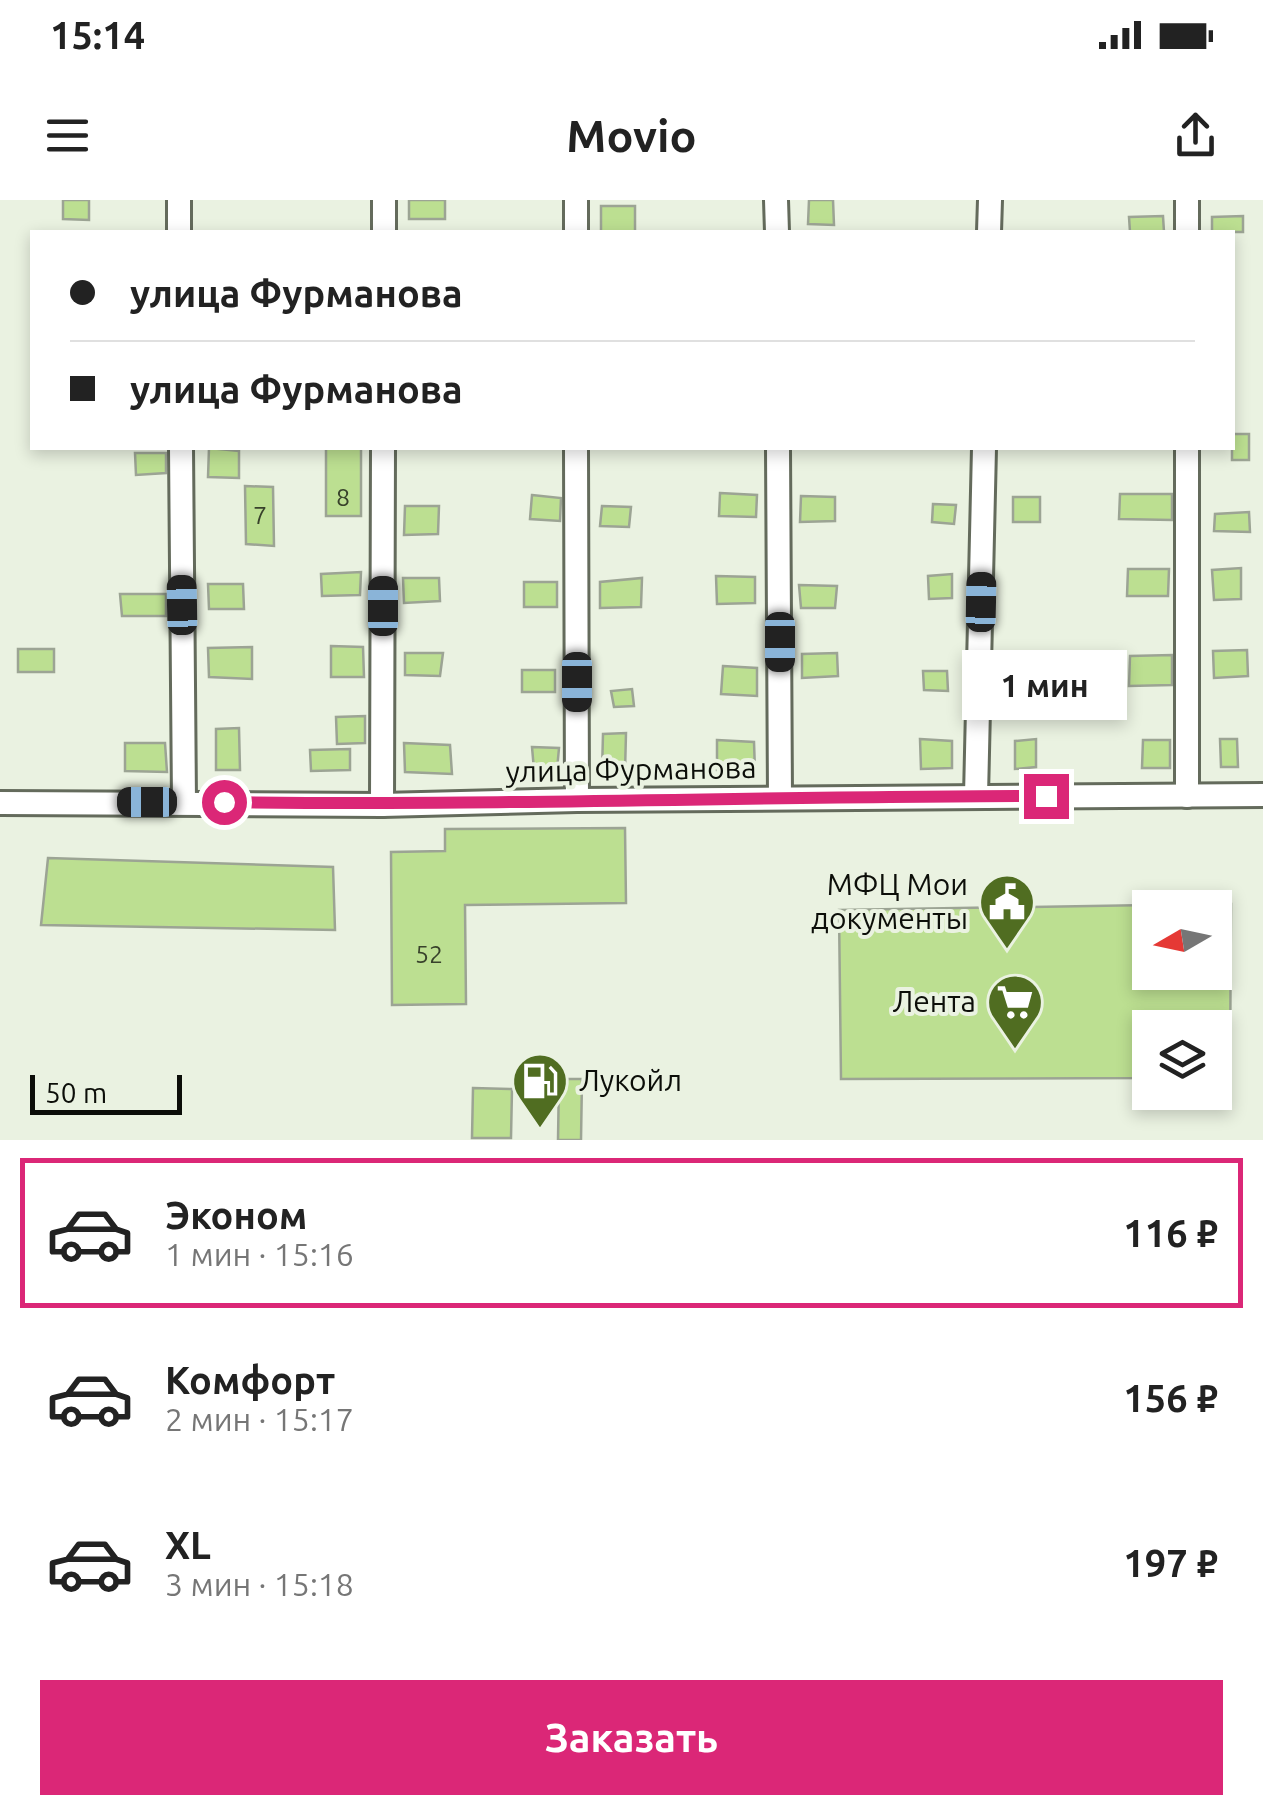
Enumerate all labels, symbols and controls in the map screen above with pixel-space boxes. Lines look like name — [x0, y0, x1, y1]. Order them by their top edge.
text: 15:14 — [50, 14, 145, 56]
icon: menu — [40, 108, 95, 163]
icon: share — [1168, 108, 1223, 163]
text: Movio — [566, 110, 697, 161]
text: улица Фурманова — [130, 272, 463, 314]
text: улица Фурманова — [130, 368, 463, 410]
house number: 8 — [336, 483, 350, 511]
house number: 7 — [253, 501, 267, 529]
car — [965, 572, 997, 632]
car — [166, 575, 198, 635]
car — [368, 576, 398, 636]
car — [765, 612, 795, 672]
callout: 1 мин — [964, 651, 1128, 721]
car — [562, 652, 592, 712]
text: 1 мин — [1000, 667, 1089, 703]
street label: улица Фурманова — [505, 750, 757, 788]
route end — [1024, 774, 1069, 819]
route start — [202, 780, 247, 825]
car — [117, 787, 177, 817]
place label: МФЦ Мои документы — [811, 867, 968, 935]
public building icon: МФЦ Мои документы — [977, 872, 1037, 951]
north arrow — [1132, 890, 1232, 990]
map controls — [1132, 890, 1232, 1110]
house number: 52 — [415, 940, 443, 968]
supermarket icon: Лента — [985, 972, 1045, 1051]
place label: Лента — [892, 984, 976, 1018]
button: layers — [1132, 1010, 1232, 1110]
fuel station icon: Лукойл — [510, 1051, 570, 1130]
place label: Лукойл — [579, 1063, 682, 1097]
scale bar — [30, 1070, 182, 1114]
text: 50 m — [45, 1077, 107, 1108]
icon: car — [45, 1188, 135, 1278]
text: Эконом — [165, 1194, 307, 1236]
text: 116 ₽ — [1123, 1212, 1218, 1254]
text: 1 мин · 15:16 — [165, 1236, 354, 1272]
icon: car — [45, 1353, 135, 1443]
text: Комфорт — [165, 1359, 335, 1401]
text: 156 ₽ — [1123, 1377, 1218, 1419]
text: 2 мин · 15:17 — [165, 1401, 354, 1437]
icon: car — [45, 1518, 135, 1608]
text: XL — [165, 1524, 211, 1566]
text: 197 ₽ — [1123, 1542, 1218, 1584]
text: 3 мин · 15:18 — [165, 1566, 354, 1602]
button: Заказать — [40, 1680, 1223, 1795]

